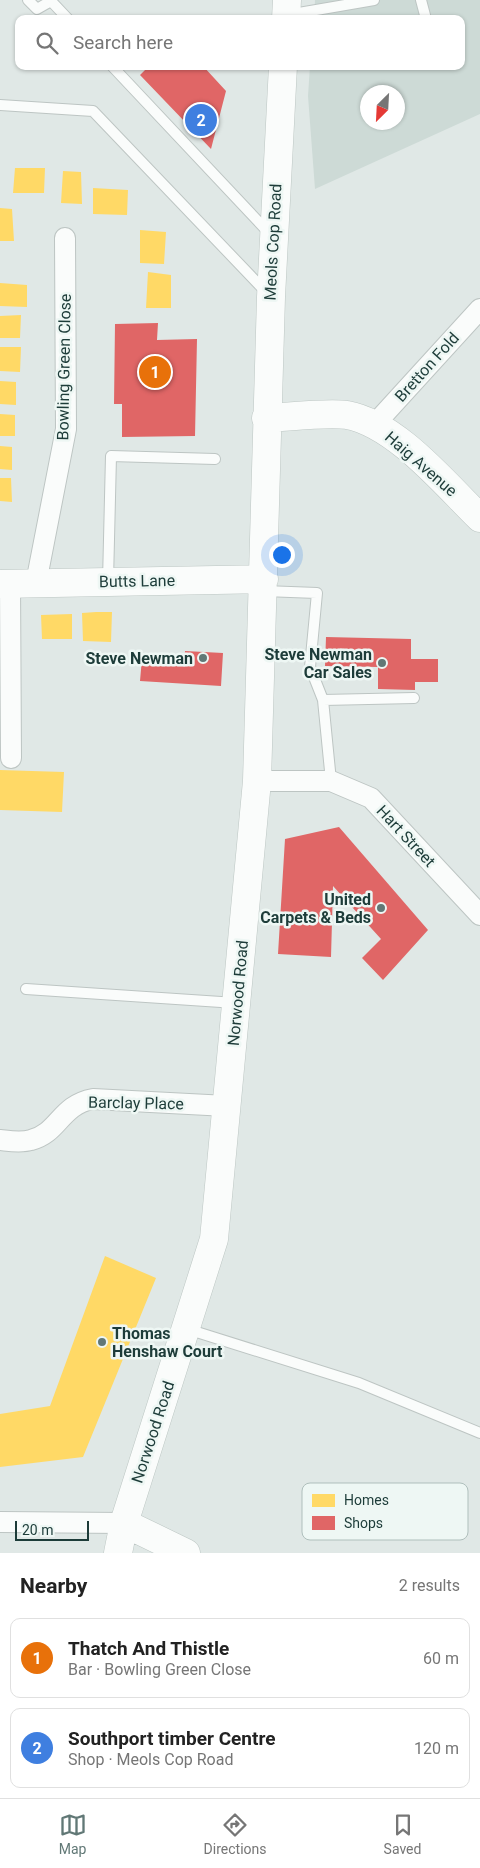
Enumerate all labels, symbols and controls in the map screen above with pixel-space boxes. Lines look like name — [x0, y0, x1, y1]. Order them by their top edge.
search box — [15, 15, 465, 70]
icon: search — [33, 29, 61, 57]
text: Search here — [73, 31, 173, 54]
north arrow — [360, 85, 405, 130]
pin: 2 — [185, 101, 217, 139]
street label: Meols Cop Road — [260, 183, 286, 301]
street label: Bowling Green Close — [53, 293, 75, 441]
street label: Bretton Fold — [391, 328, 463, 406]
pin: 1 — [139, 353, 171, 391]
street label: Haig Avenue — [381, 428, 461, 500]
your location — [269, 542, 295, 568]
street label: Butts Lane — [99, 571, 175, 591]
place label: Steve Newman Car Sales — [265, 645, 372, 682]
place label: Steve Newman — [86, 649, 193, 668]
marker: Steve Newman — [197, 652, 209, 664]
marker: Steve Newman Car Sales — [376, 657, 388, 669]
street label: Hart Street — [373, 801, 439, 871]
place label: United Carpets & Beds — [260, 890, 371, 927]
marker: United Carpets & Beds — [375, 902, 387, 914]
street label: Norwood Road — [224, 939, 252, 1047]
street label: Barclay Place — [88, 1093, 184, 1113]
place label: Thomas Henshaw Court — [112, 1324, 223, 1361]
marker: Thomas Henshaw Court — [96, 1336, 108, 1348]
street label: Norwood Road — [128, 1379, 178, 1485]
legend — [302, 1483, 468, 1540]
text: Homes — [344, 1492, 389, 1508]
text: Shops — [344, 1515, 383, 1531]
scale bar — [15, 1518, 89, 1541]
text: 20 m — [22, 1522, 54, 1538]
text: Nearby — [20, 1574, 87, 1598]
text: 2 results — [399, 1576, 460, 1595]
text: Thatch And Thistle — [68, 1637, 229, 1660]
text: 1 — [32, 1649, 42, 1668]
text: 60 m — [423, 1649, 459, 1668]
text: Bar · Bowling Green Close — [68, 1660, 251, 1679]
text: Southport timber Centre — [68, 1727, 275, 1750]
text: 2 — [32, 1739, 42, 1758]
text: 120 m — [414, 1739, 459, 1758]
text: Shop · Meols Cop Road — [68, 1750, 233, 1769]
tab: Map — [59, 1811, 87, 1857]
tab: Directions — [204, 1811, 267, 1857]
tab: Saved — [384, 1811, 421, 1857]

